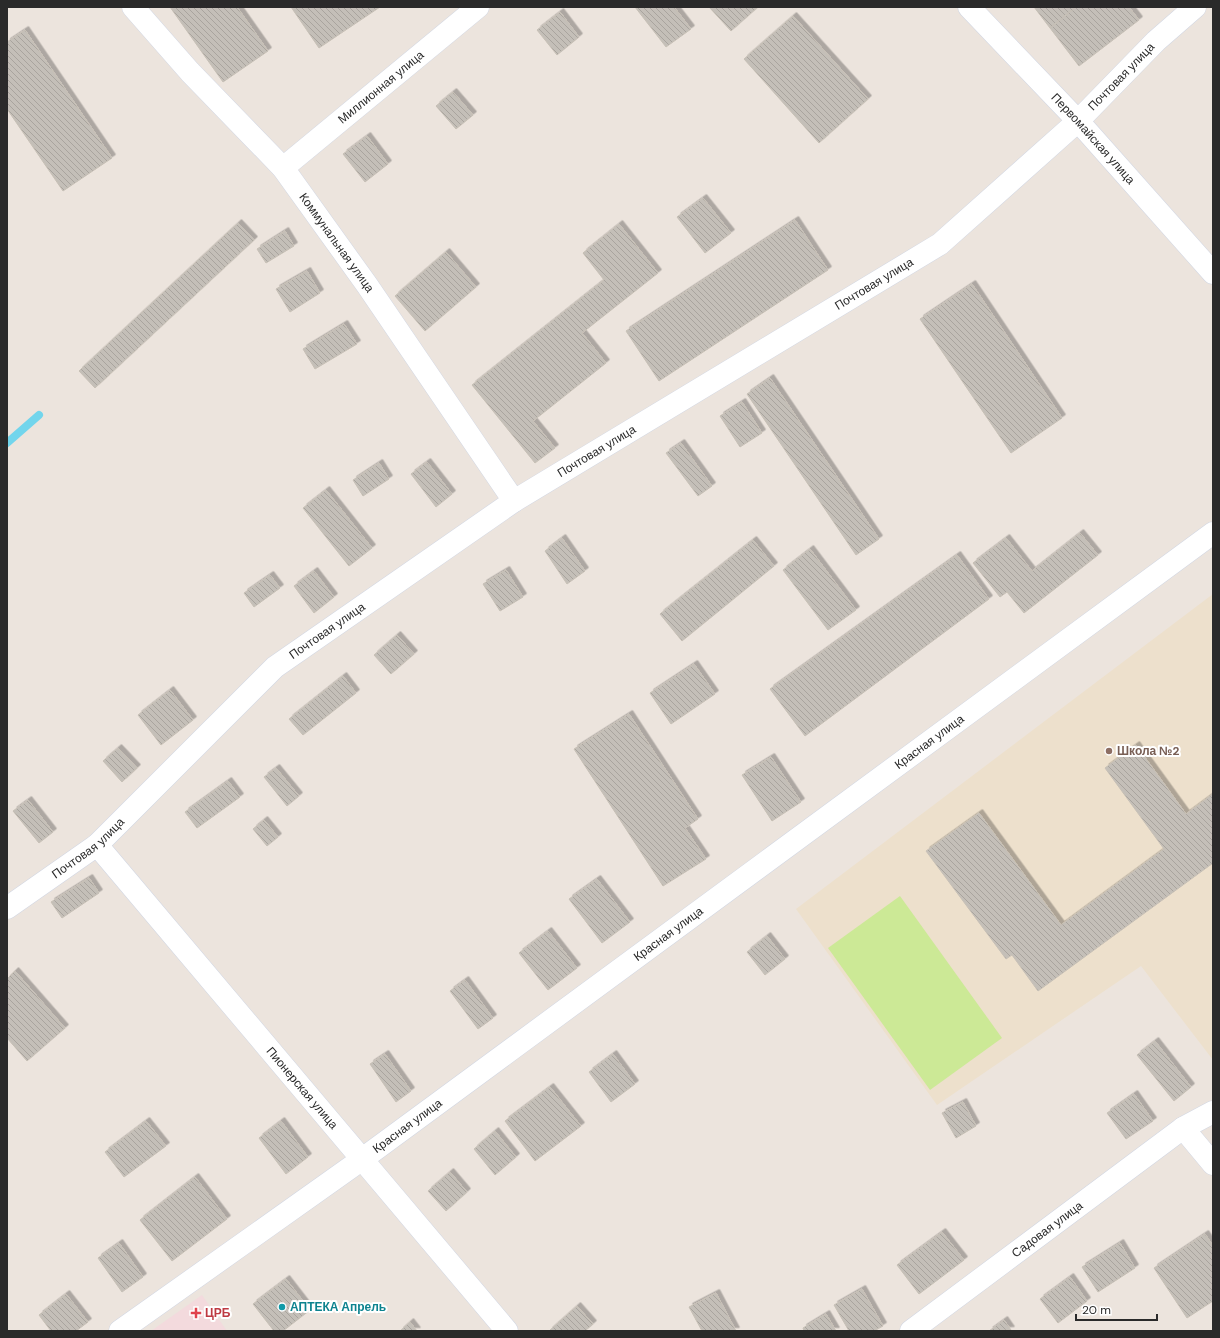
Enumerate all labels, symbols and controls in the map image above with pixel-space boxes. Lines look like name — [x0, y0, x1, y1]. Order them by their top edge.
street label: Почтовая улица — [1085, 39, 1158, 114]
street label: Миллионная улица — [335, 47, 427, 127]
street label: Первомайская улица — [1048, 90, 1139, 188]
street label: Коммунальная улица — [295, 190, 378, 296]
street label: Почтовая улица — [832, 254, 917, 314]
street label: Почтовая улица — [554, 421, 639, 481]
street label: Почтовая улица — [286, 599, 368, 663]
street label: Красная улица — [891, 711, 967, 773]
place label: Школа №2 — [1117, 743, 1179, 759]
marker: Школа №2 — [1104, 746, 1114, 756]
street label: Почтовая улица — [49, 814, 128, 882]
street label: Красная улица — [630, 903, 706, 965]
street label: Пионерская улица — [263, 1044, 342, 1133]
street label: Красная улица — [369, 1095, 446, 1157]
street label: Садовая улица — [1008, 1197, 1086, 1261]
scale bar — [1076, 1296, 1157, 1322]
place label: АПТЕКА Апрель — [290, 1299, 386, 1315]
marker: АПТЕКА Апрель — [277, 1302, 287, 1312]
text: 20 m — [1082, 1302, 1111, 1318]
place label: ЦРБ — [205, 1305, 231, 1321]
marker: ЦРБ — [190, 1307, 202, 1319]

